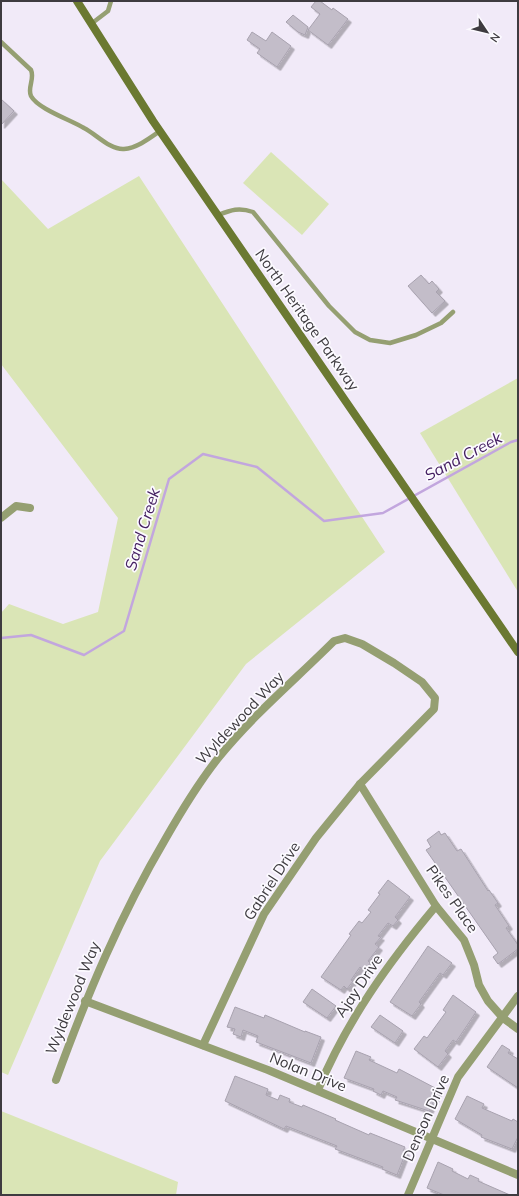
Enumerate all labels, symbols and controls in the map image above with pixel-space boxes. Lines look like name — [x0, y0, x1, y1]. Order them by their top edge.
north arrow — [467, 12, 507, 52]
text: N — [487, 30, 503, 45]
street label: North Heritage Parkway — [251, 245, 364, 394]
water label: Sand Creek — [421, 427, 506, 485]
water label: Sand Creek — [120, 485, 164, 573]
street label: Wyldewood Way — [192, 667, 288, 768]
street label: Gabriel Drive — [239, 838, 304, 924]
street label: Pikes Place — [422, 861, 483, 936]
street label: Wyldewood Way — [41, 938, 104, 1057]
street label: Ajay Drive — [331, 951, 386, 1021]
street label: Nolan Drive — [267, 1048, 349, 1096]
street label: Denson Drive — [398, 1071, 453, 1164]

